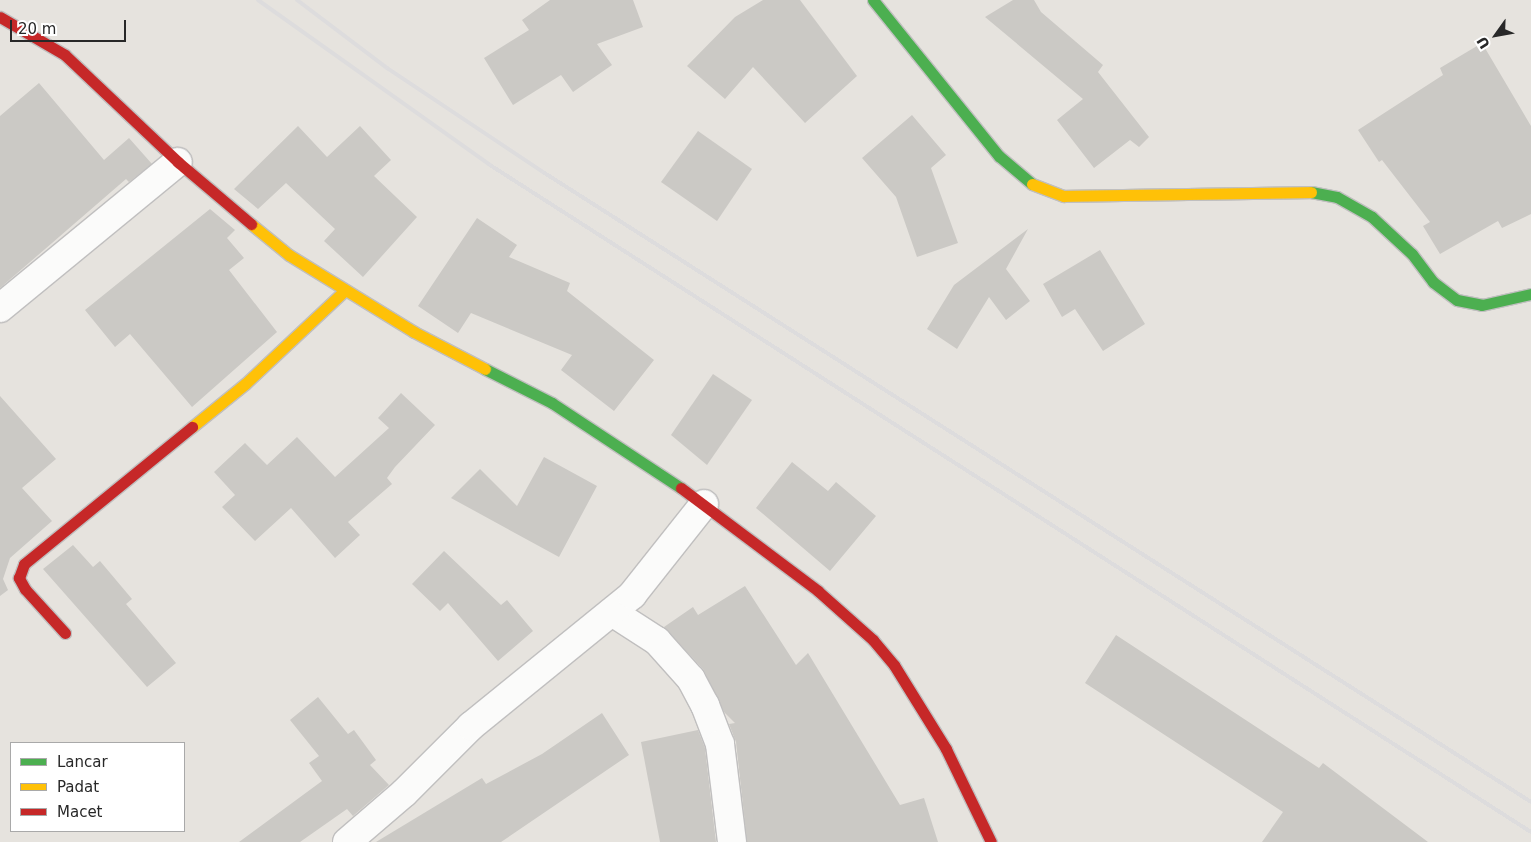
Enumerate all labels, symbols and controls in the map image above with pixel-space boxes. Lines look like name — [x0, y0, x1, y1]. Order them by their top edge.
scale bar — [12, 10, 129, 42]
north arrow — [1471, 10, 1521, 60]
text: 20 m — [18, 20, 56, 38]
text: U — [1473, 34, 1493, 52]
legend — [10, 742, 185, 832]
text: Lancar — [57, 753, 108, 771]
text: Padat — [57, 778, 99, 796]
text: Macet — [57, 803, 103, 821]

